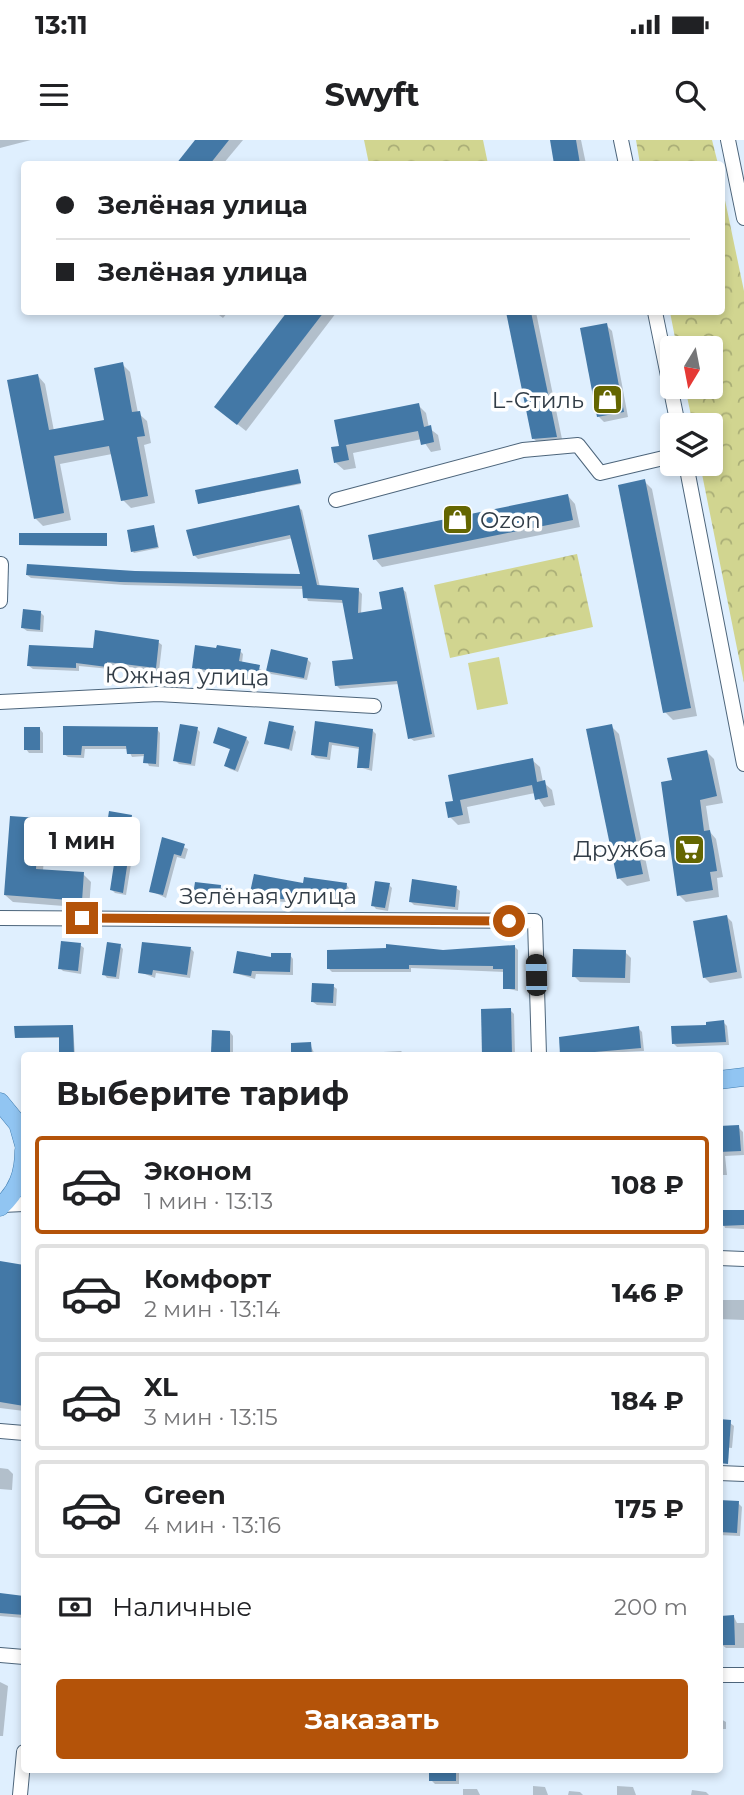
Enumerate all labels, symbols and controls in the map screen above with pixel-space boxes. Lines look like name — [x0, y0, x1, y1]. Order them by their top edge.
text: 13:11 — [35, 9, 88, 41]
text: Swyft — [324, 75, 420, 114]
icon: menu — [35, 76, 73, 114]
icon: search — [671, 76, 709, 114]
text: Зелёная улица — [98, 189, 308, 221]
text: Зелёная улица — [98, 256, 308, 288]
north arrow — [660, 336, 723, 399]
map controls — [660, 336, 723, 476]
shop icon: L-Стиль — [590, 383, 624, 417]
place label: L-Стиль — [492, 386, 584, 414]
button: layers — [660, 413, 723, 476]
shop icon: Ozon — [440, 503, 474, 537]
place label: Ozon — [480, 506, 541, 534]
street label: Южная улица — [104, 661, 270, 691]
callout: 1 мин — [24, 816, 140, 866]
text: 1 мин — [49, 827, 115, 855]
supermarket icon: Дружба — [673, 832, 707, 866]
place label: Дружба — [574, 835, 667, 863]
street label: Зелёная улица — [179, 882, 357, 910]
route end — [66, 902, 98, 934]
route start — [493, 905, 525, 937]
car — [526, 954, 547, 996]
text: Выберите тариф — [56, 1074, 349, 1113]
icon: car — [60, 1154, 123, 1217]
text: Эконом — [144, 1155, 252, 1187]
text: 108 ₽ — [611, 1169, 684, 1201]
text: 1 мин · 13:13 — [144, 1187, 273, 1215]
icon: car — [60, 1262, 123, 1325]
text: Комфорт — [144, 1263, 271, 1295]
text: 146 ₽ — [612, 1277, 684, 1309]
text: 2 мин · 13:14 — [144, 1295, 280, 1323]
icon: car — [60, 1370, 123, 1433]
text: XL — [144, 1371, 178, 1403]
text: 184 ₽ — [611, 1385, 684, 1417]
text: 3 мин · 13:15 — [144, 1403, 278, 1431]
icon: car — [60, 1478, 123, 1541]
text: Green — [144, 1479, 226, 1511]
text: 175 ₽ — [615, 1493, 684, 1525]
text: 4 мин · 13:16 — [144, 1511, 281, 1539]
icon: cash — [56, 1588, 94, 1626]
text: Наличные — [112, 1591, 252, 1623]
text: 200 m — [614, 1593, 688, 1621]
button: Заказать — [56, 1679, 688, 1759]

